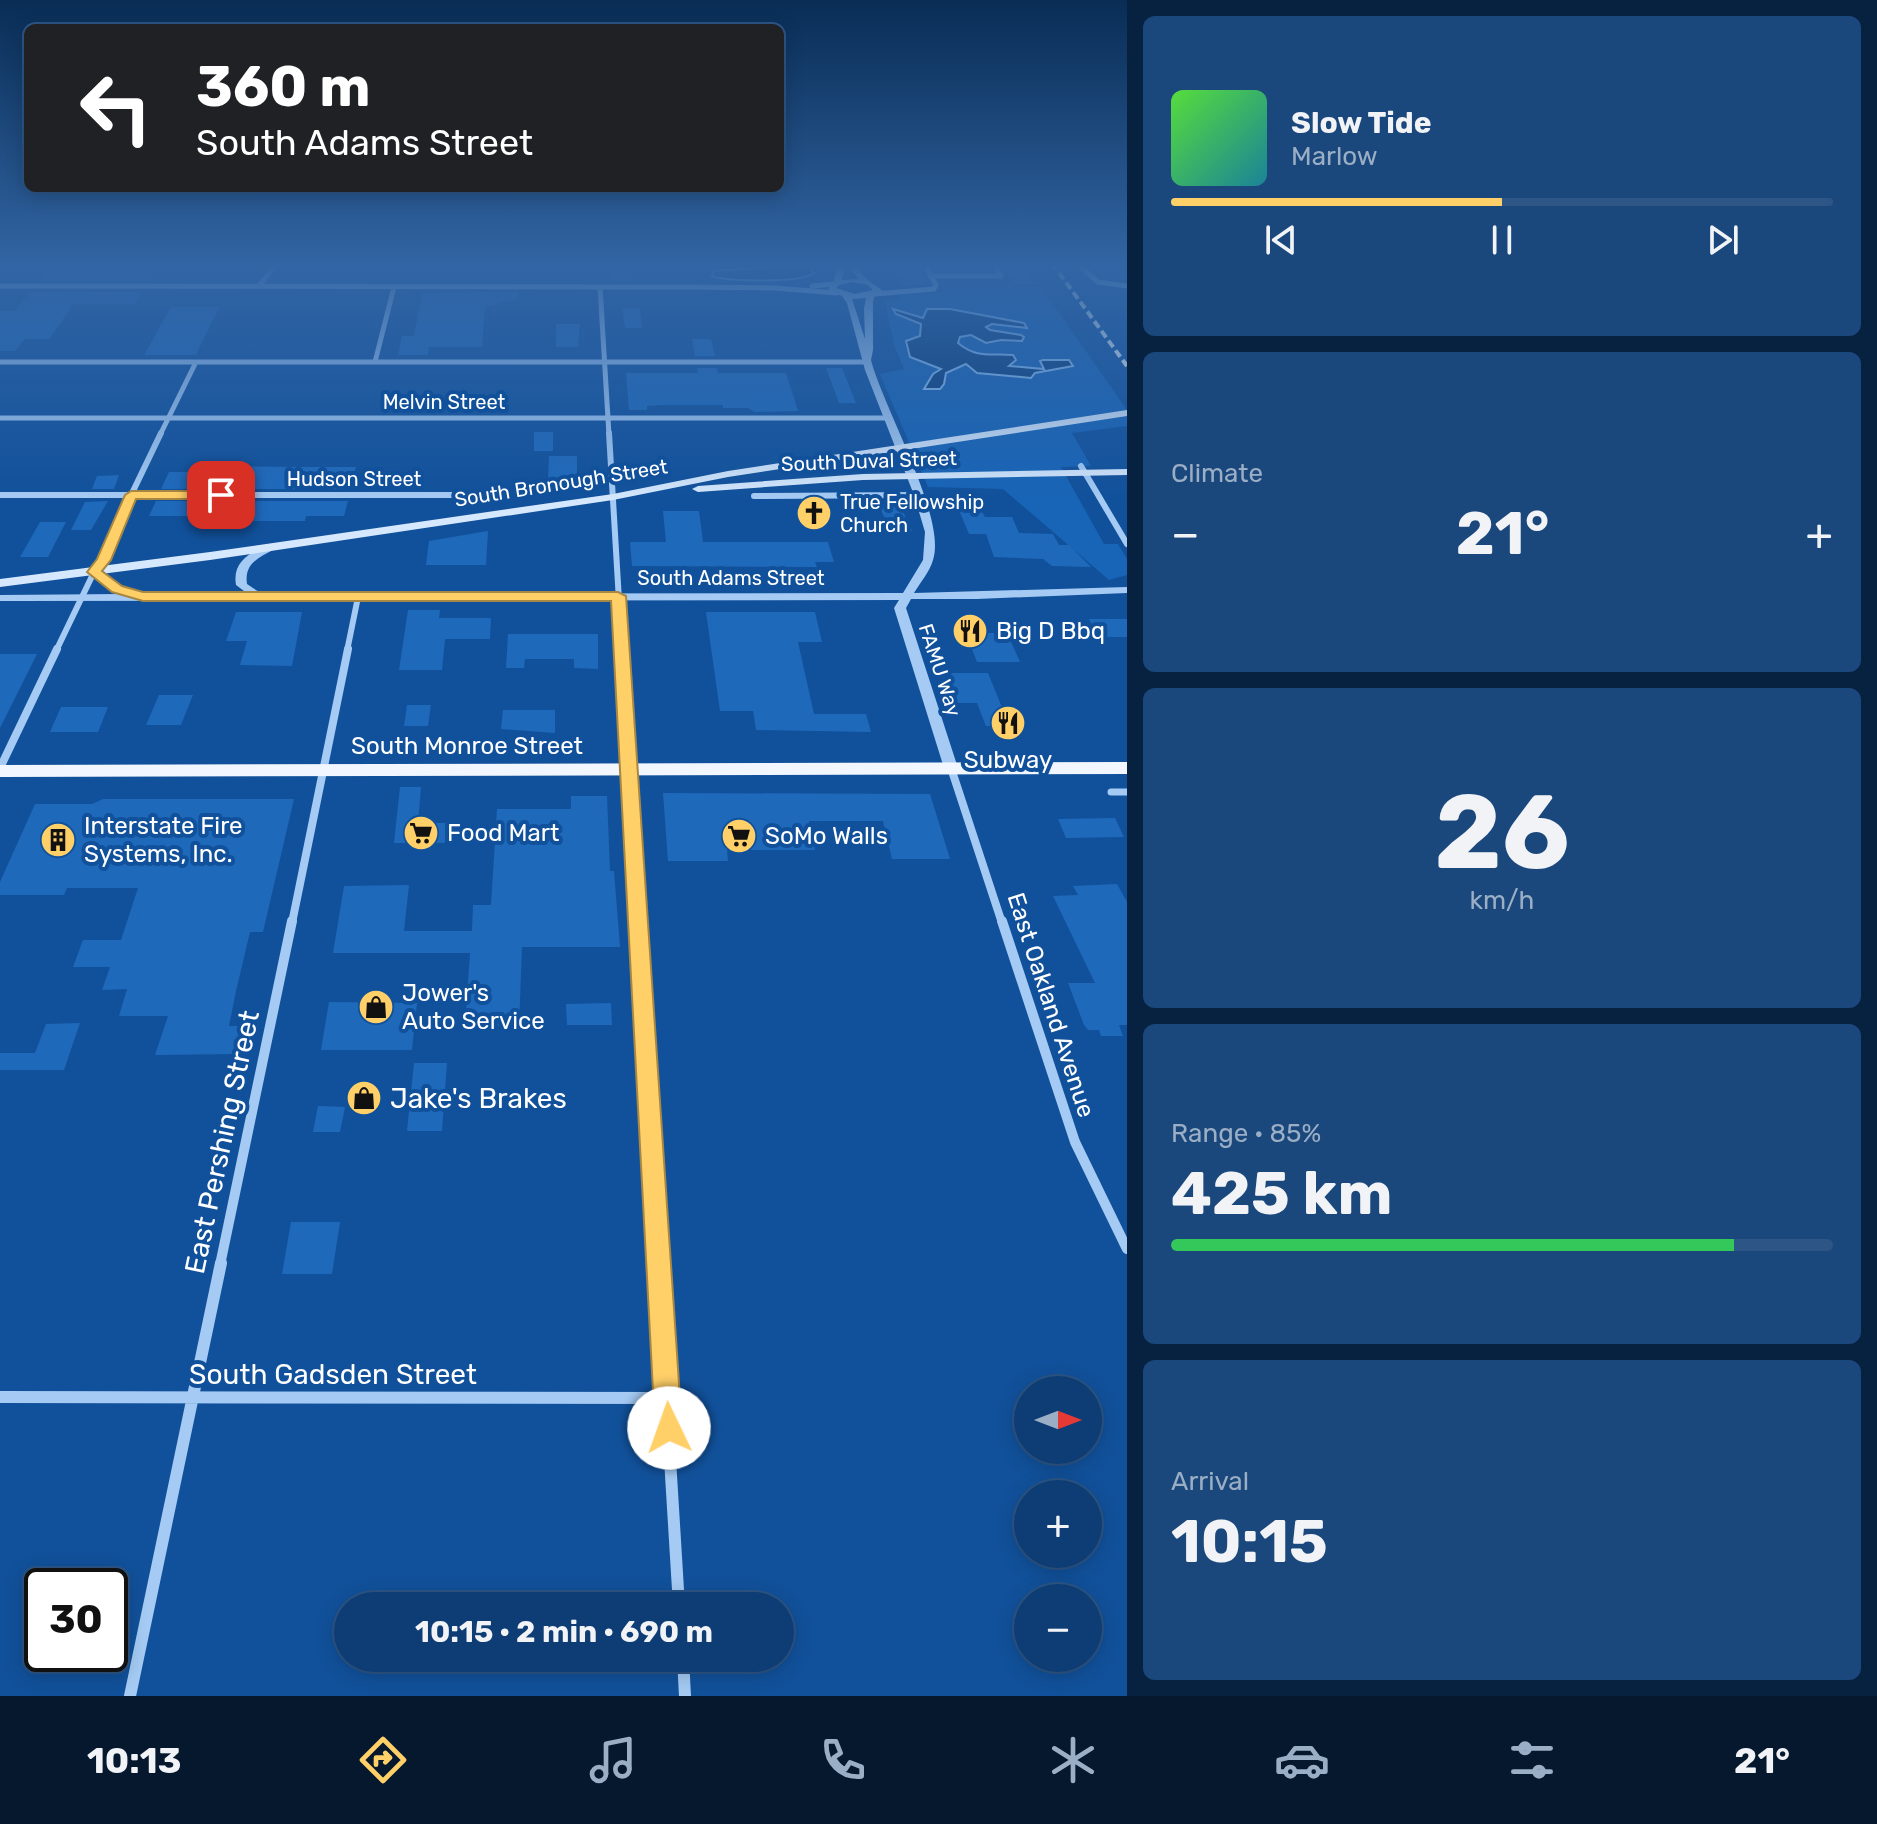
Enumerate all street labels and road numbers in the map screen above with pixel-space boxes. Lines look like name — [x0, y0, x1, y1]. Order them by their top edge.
street label: Melvin Street — [383, 390, 506, 414]
street label: South Duval Street — [781, 446, 958, 476]
street label: South Bronough Street — [453, 454, 670, 512]
street label: Hudson Street — [287, 467, 422, 491]
street label: South Adams Street — [637, 566, 825, 590]
street label: FAMU Way — [914, 621, 966, 719]
street label: South Monroe Street — [351, 732, 583, 760]
street label: East Oakland Avenue — [1001, 889, 1101, 1121]
street label: East Pershing Street — [178, 1007, 266, 1277]
street label: South Gadsden Street — [189, 1358, 477, 1391]

